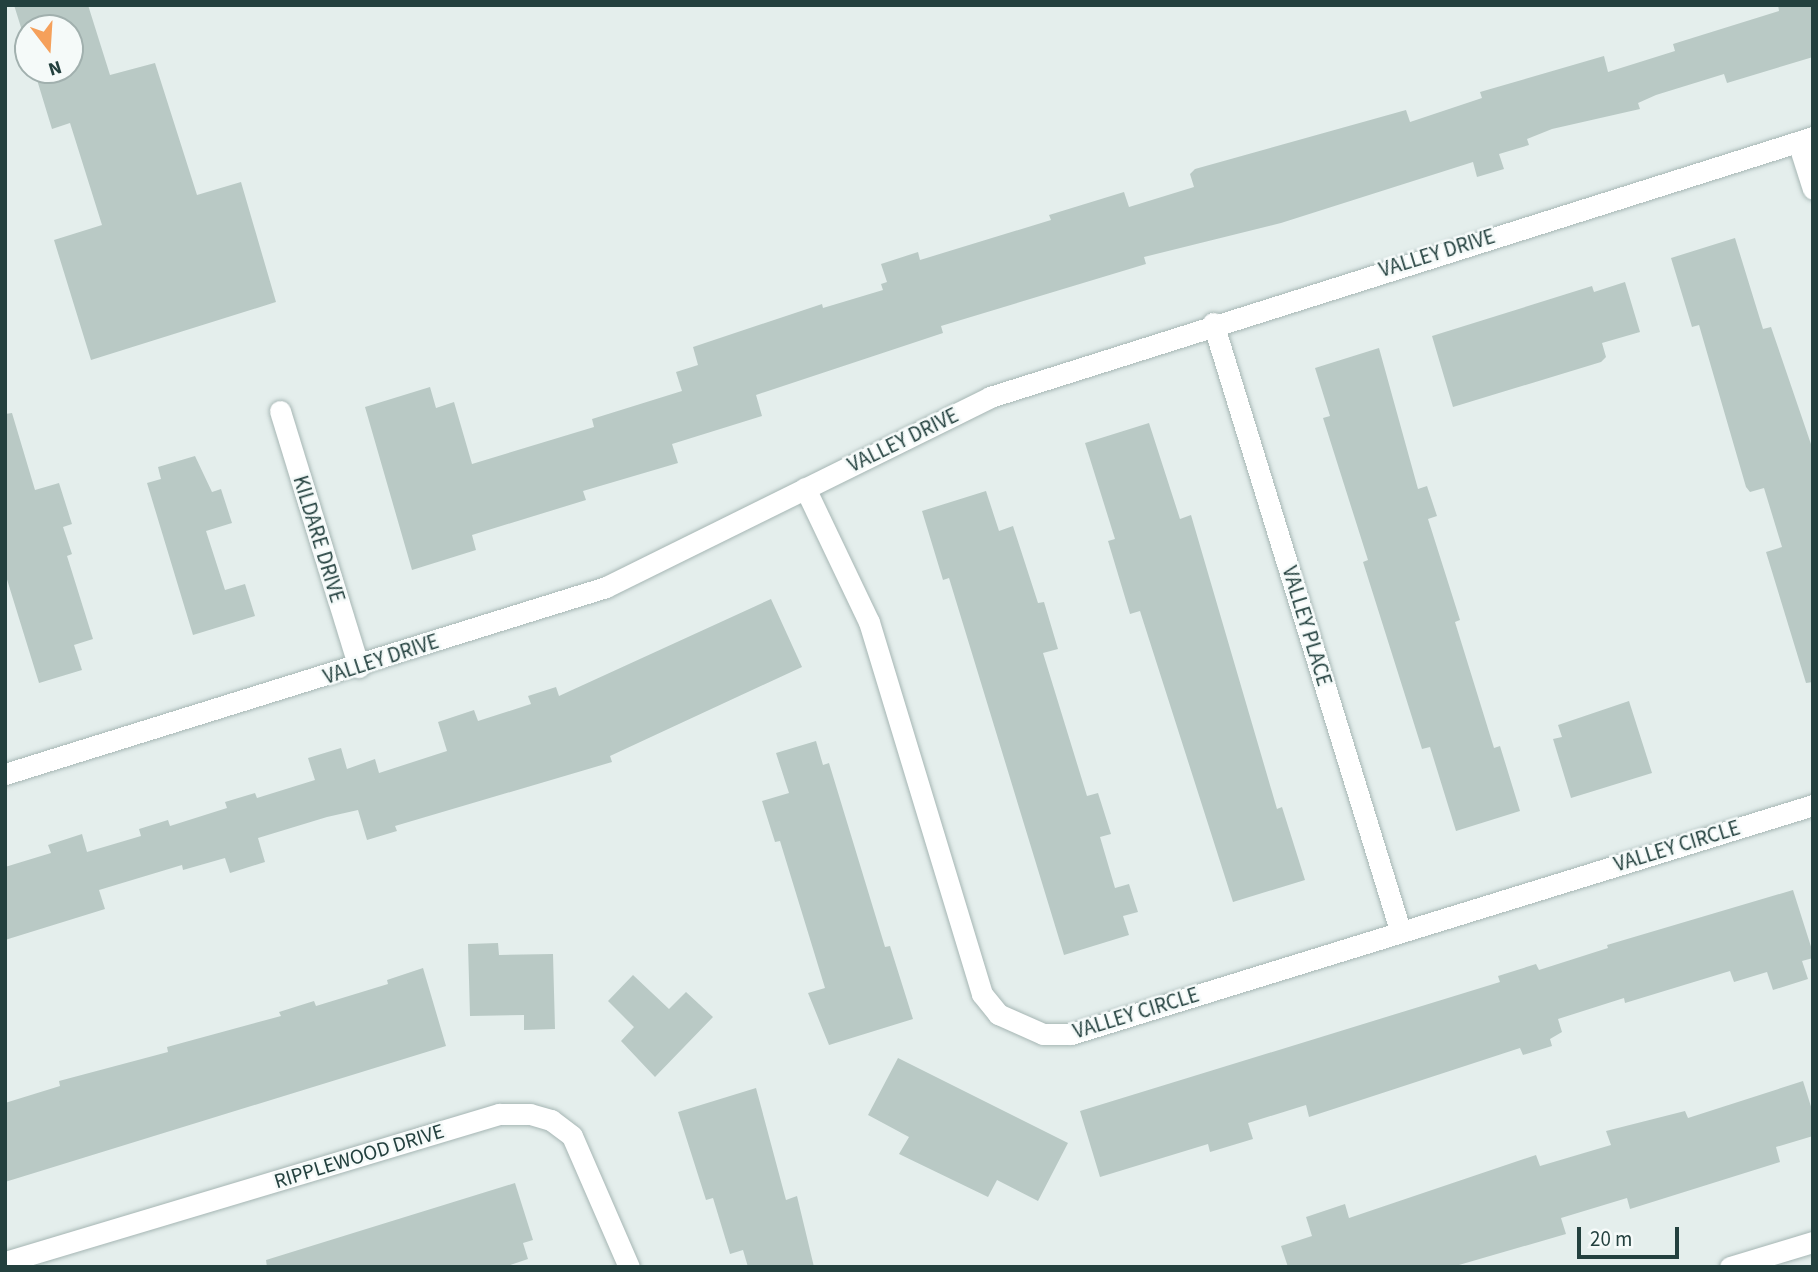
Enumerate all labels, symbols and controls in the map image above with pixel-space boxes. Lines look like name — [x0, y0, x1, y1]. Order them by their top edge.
north arrow — [14, 14, 84, 84]
text: N — [45, 53, 65, 82]
street label: VALLEY DRIVE — [1376, 223, 1498, 283]
street label: VALLEY DRIVE — [844, 402, 962, 478]
street label: KILDARE DRIVE — [288, 472, 350, 606]
street label: VALLEY PLACE — [1277, 563, 1337, 689]
street label: VALLEY DRIVE — [320, 628, 442, 690]
street label: VALLEY CIRCLE — [1611, 815, 1743, 877]
street label: VALLEY CIRCLE — [1070, 982, 1202, 1044]
street label: RIPPLEWOOD DRIVE — [271, 1118, 447, 1194]
scale bar — [1580, 1212, 1682, 1256]
text: 20 m — [1590, 1224, 1632, 1254]

